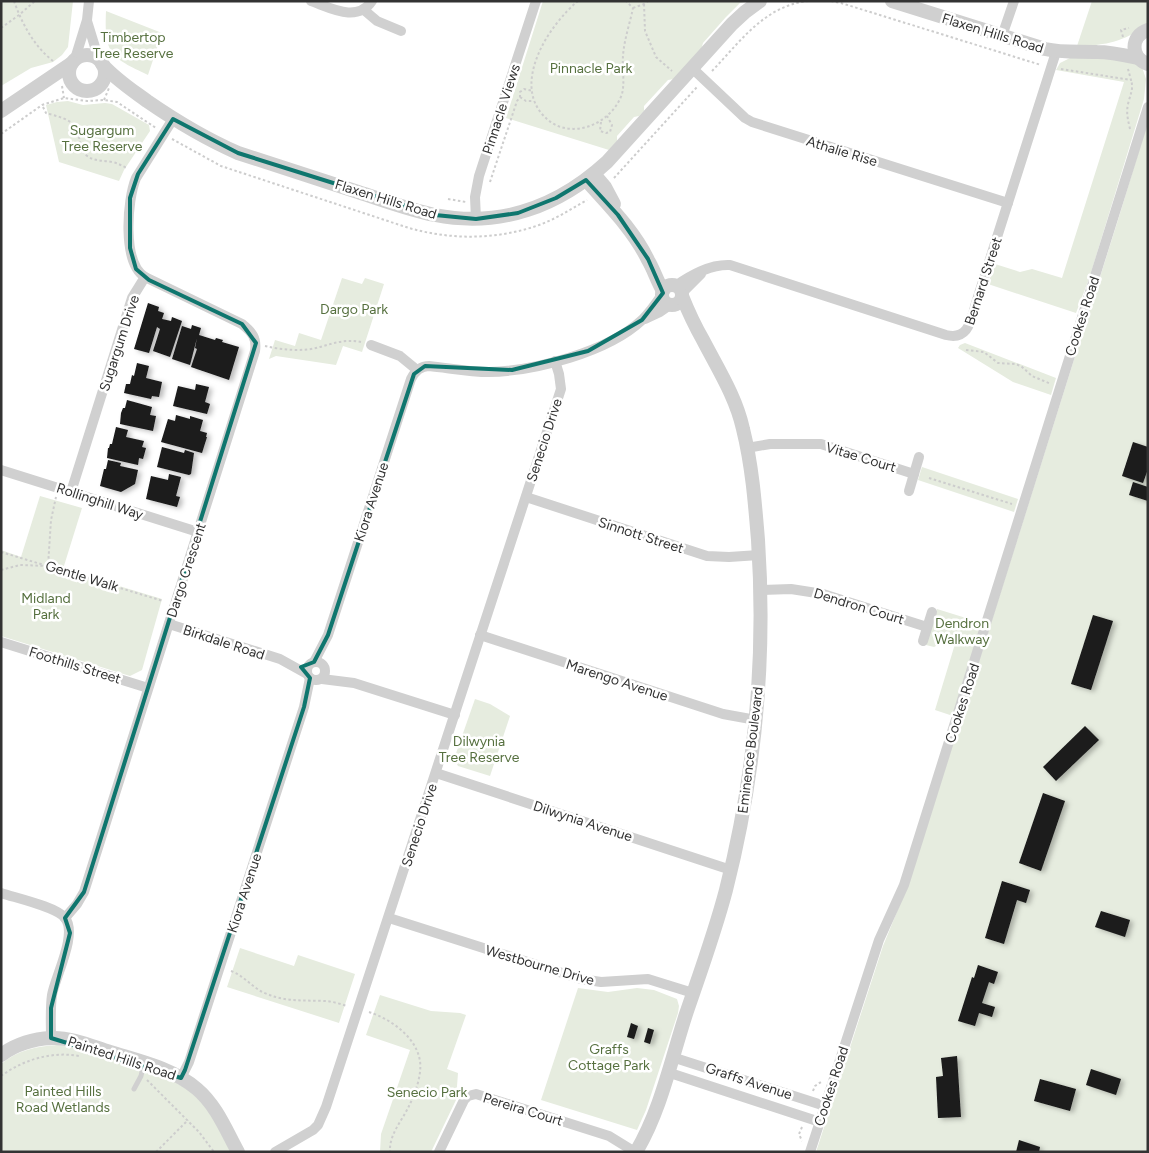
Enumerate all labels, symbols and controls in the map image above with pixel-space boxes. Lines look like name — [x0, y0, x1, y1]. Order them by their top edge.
street label: Flaxen Hills Road — [940, 10, 1046, 57]
park label: Timbertop Tree Reserve — [93, 29, 174, 62]
park label: Pinnacle Park — [550, 60, 632, 77]
street label: Pinnacle Views — [479, 62, 524, 156]
park label: Sugargum Tree Reserve — [62, 122, 143, 155]
street label: Athalie Rise — [804, 133, 880, 170]
street label: Flaxen Hills Road — [333, 176, 439, 223]
street label: Bernard Street — [961, 235, 1006, 327]
street label: Cookes Road — [1062, 274, 1103, 358]
street label: Sugargum Drive — [96, 293, 143, 393]
park label: Dargo Park — [320, 301, 388, 318]
street label: Senecio Drive — [523, 396, 566, 484]
street label: Vitae Court — [824, 439, 898, 476]
street label: Kiora Avenue — [351, 460, 392, 544]
street label: Rollinghill Way — [54, 479, 146, 524]
street label: Sinnott Street — [596, 514, 686, 557]
street label: Dargo Crescent — [163, 521, 210, 620]
street label: Gentle Walk — [43, 557, 121, 596]
street label: Dendron Court — [812, 585, 906, 628]
park label: Midland Park — [21, 590, 71, 623]
park label: Dendron Walkway — [934, 615, 990, 648]
street label: Birkdale Road — [181, 621, 267, 664]
street label: Foothills Street — [27, 643, 123, 688]
street label: Marengo Avenue — [564, 656, 670, 705]
street label: Cookes Road — [942, 661, 983, 745]
street label: Eminence Boulevard — [734, 686, 767, 814]
park label: Dilwynia Tree Reserve — [439, 733, 520, 766]
street label: Senecio Drive — [398, 781, 441, 869]
street label: Dilwynia Avenue — [531, 797, 635, 846]
street label: Kiora Avenue — [224, 851, 265, 935]
street label: Westbourne Drive — [483, 942, 597, 989]
street label: Painted Hills Road — [66, 1033, 178, 1084]
park label: Graffs Cottage Park — [568, 1041, 650, 1074]
street label: Cookes Road — [811, 1044, 852, 1128]
street label: Graffs Avenue — [703, 1059, 795, 1104]
park label: Painted Hills Road Wetlands — [16, 1083, 110, 1116]
park label: Senecio Park — [387, 1084, 468, 1101]
street label: Pereira Court — [481, 1089, 565, 1130]

